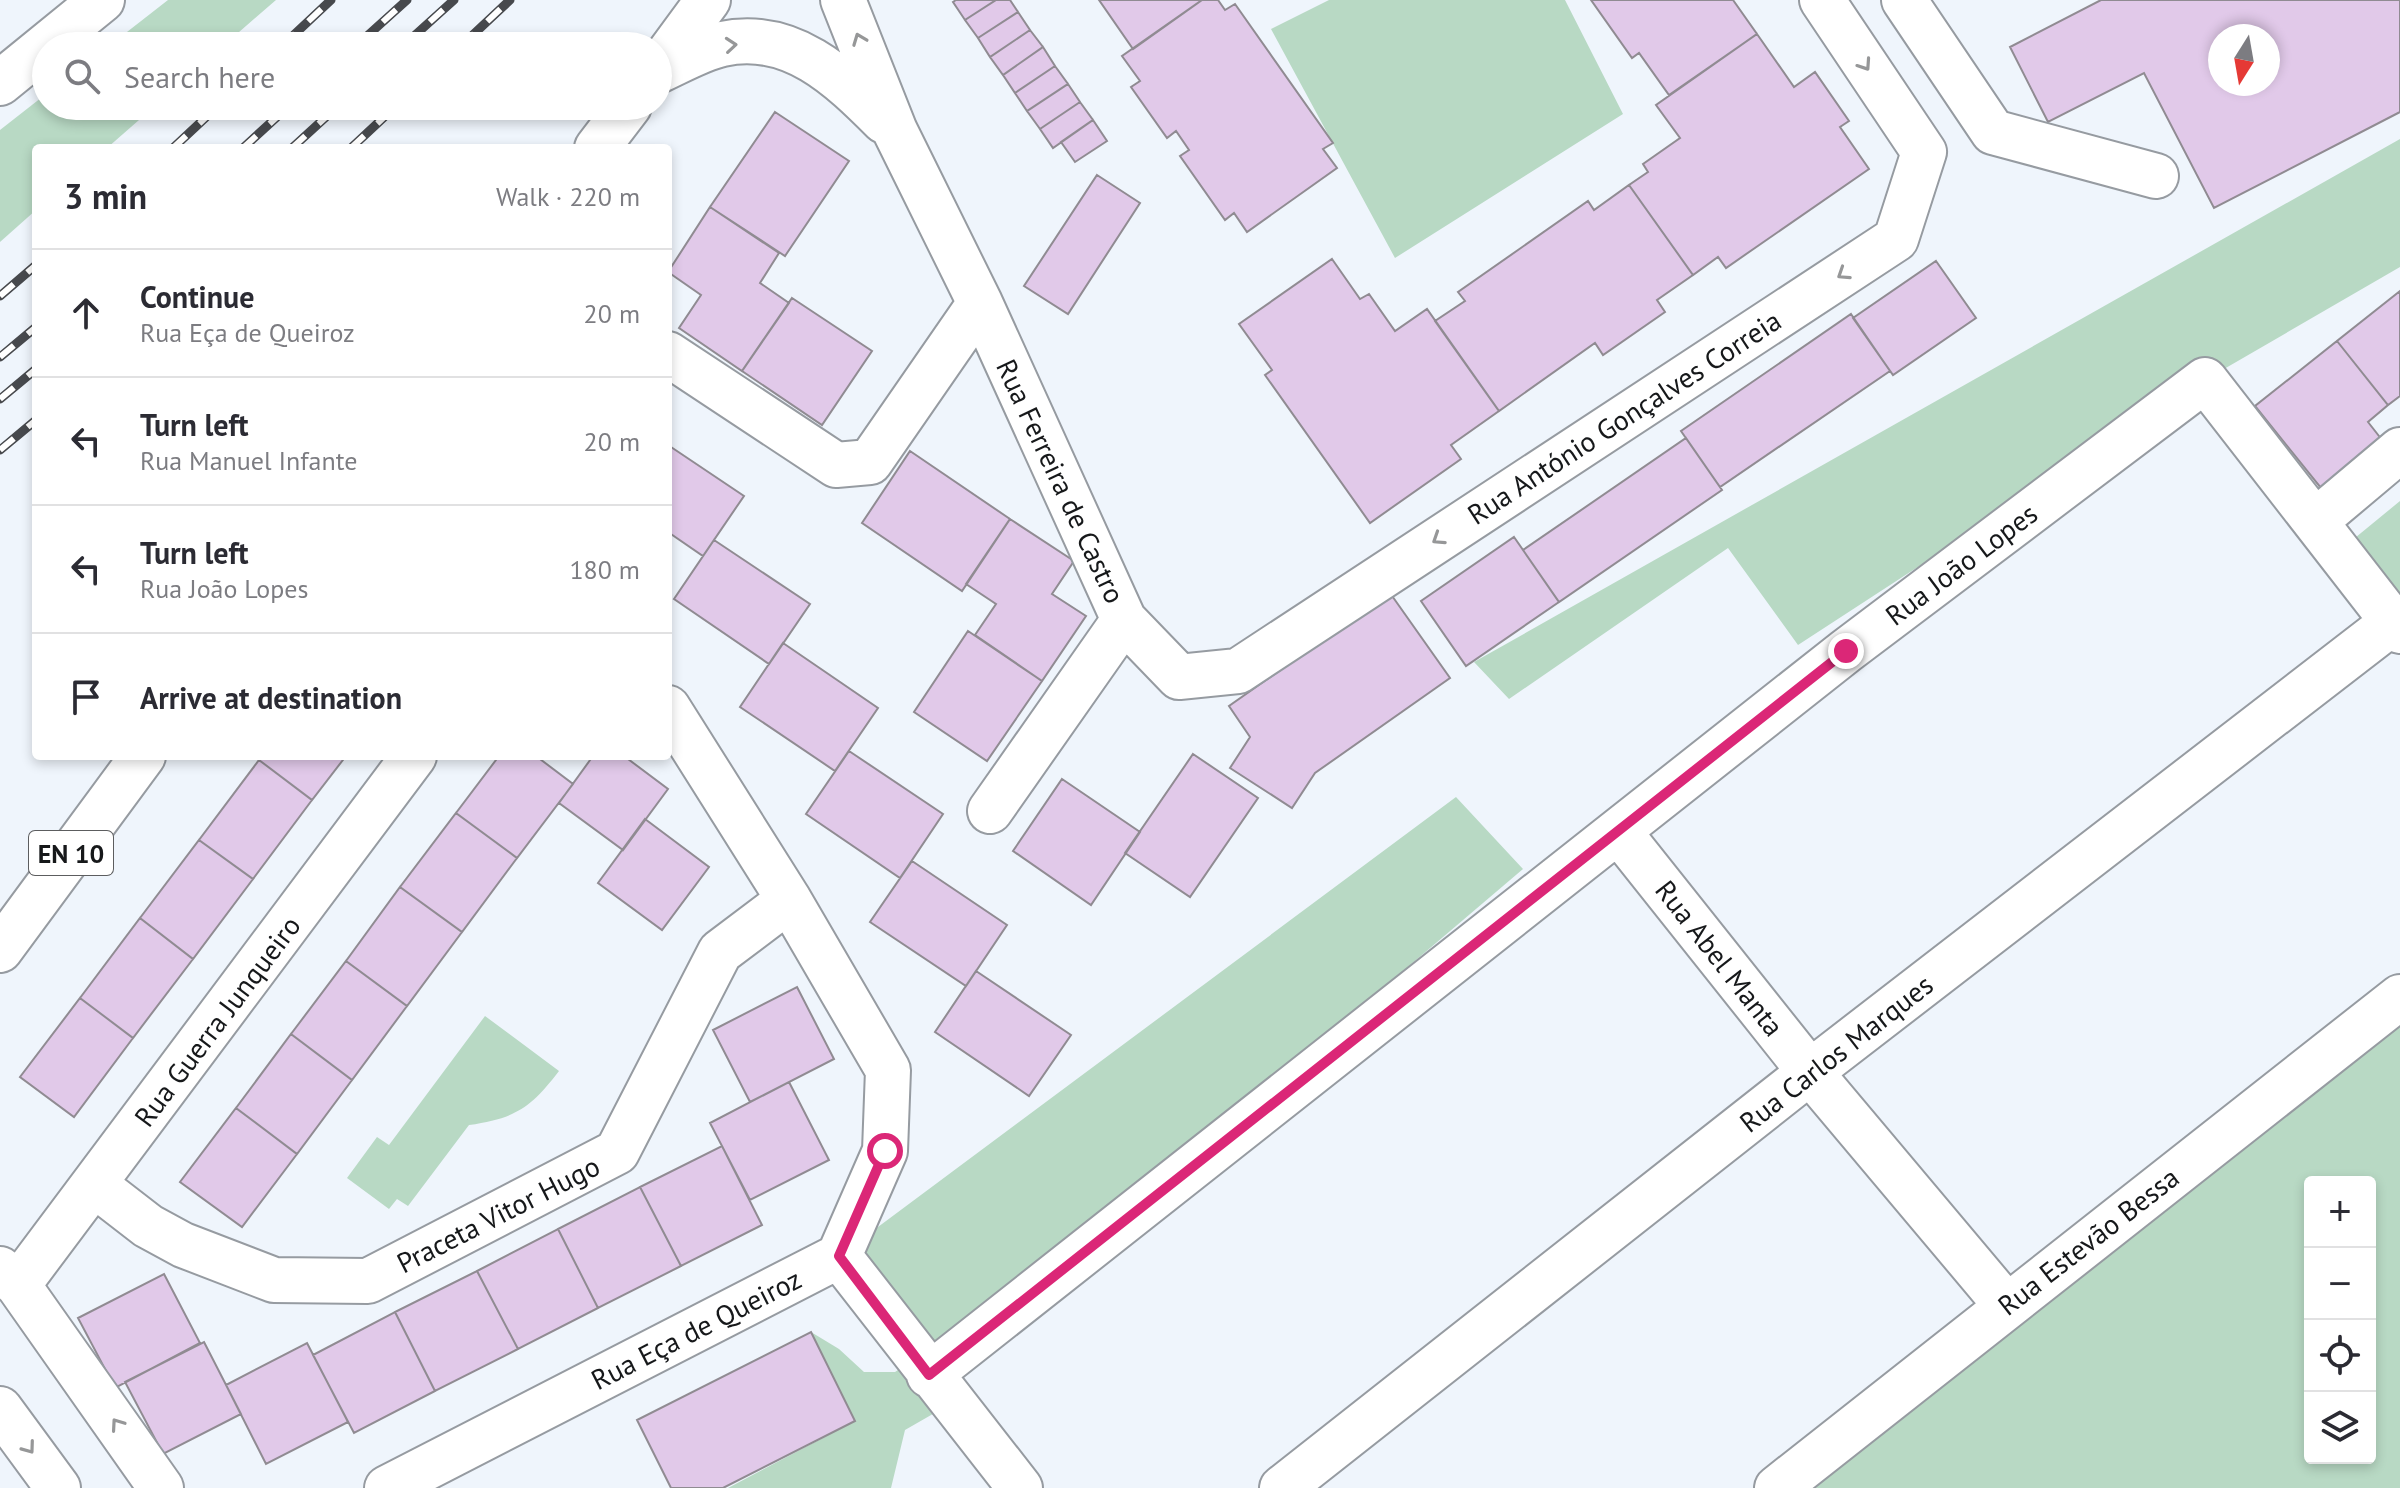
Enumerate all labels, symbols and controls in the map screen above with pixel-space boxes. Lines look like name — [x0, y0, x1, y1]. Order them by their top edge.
north arrow — [2208, 24, 2280, 96]
search box — [32, 32, 672, 120]
one-way arrow — [852, 33, 869, 47]
one-way arrow — [725, 37, 738, 54]
icon: search — [60, 54, 104, 98]
one-way arrow — [1855, 56, 1870, 70]
text: Search here — [124, 57, 275, 96]
text: 3 min — [64, 174, 147, 218]
text: Walk · 220 m — [496, 180, 640, 213]
one-way arrow — [1837, 264, 1852, 279]
text: Continue — [140, 277, 254, 316]
icon: ahead — [64, 291, 108, 335]
text: 20 m — [584, 297, 640, 330]
street label: Rua António Gonçalves Correia — [1460, 302, 1788, 532]
text: Rua Eça de Queiroz — [140, 316, 355, 349]
street label: Rua Ferreira de Castro — [988, 353, 1134, 609]
text: Turn left — [140, 405, 248, 444]
icon: left — [64, 419, 108, 463]
text: 20 m — [584, 425, 640, 458]
text: Rua Manuel Infante — [140, 444, 357, 477]
street label: Rua João Lopes — [1877, 495, 2045, 633]
one-way arrow — [1433, 529, 1447, 544]
text: Turn left — [140, 533, 248, 572]
icon: left — [64, 547, 108, 591]
text: 180 m — [569, 553, 640, 586]
text: Rua João Lopes — [140, 572, 308, 605]
route end — [1828, 633, 1864, 669]
icon: arrive — [64, 675, 108, 719]
text: Arrive at destination — [140, 678, 402, 717]
road number: EN 10 — [29, 831, 113, 875]
street label: Rua Abel Manta — [1648, 873, 1792, 1043]
street label: Rua Guerra Junqueiro — [126, 908, 308, 1134]
street label: Rua Carlos Marques — [1732, 966, 1940, 1140]
route start — [867, 1133, 903, 1169]
street label: Praceta Vitor Hugo — [390, 1147, 606, 1281]
street label: Rua Estevão Bessa — [1990, 1159, 2186, 1323]
map controls — [2304, 1176, 2376, 1464]
button: + — [2304, 1176, 2376, 1248]
button: − — [2304, 1248, 2376, 1320]
street label: Rua Eça de Queiroz — [585, 1260, 807, 1398]
button: locate — [2304, 1320, 2376, 1392]
button: layers — [2304, 1392, 2376, 1464]
one-way arrow — [112, 1419, 126, 1433]
one-way arrow — [20, 1440, 34, 1454]

